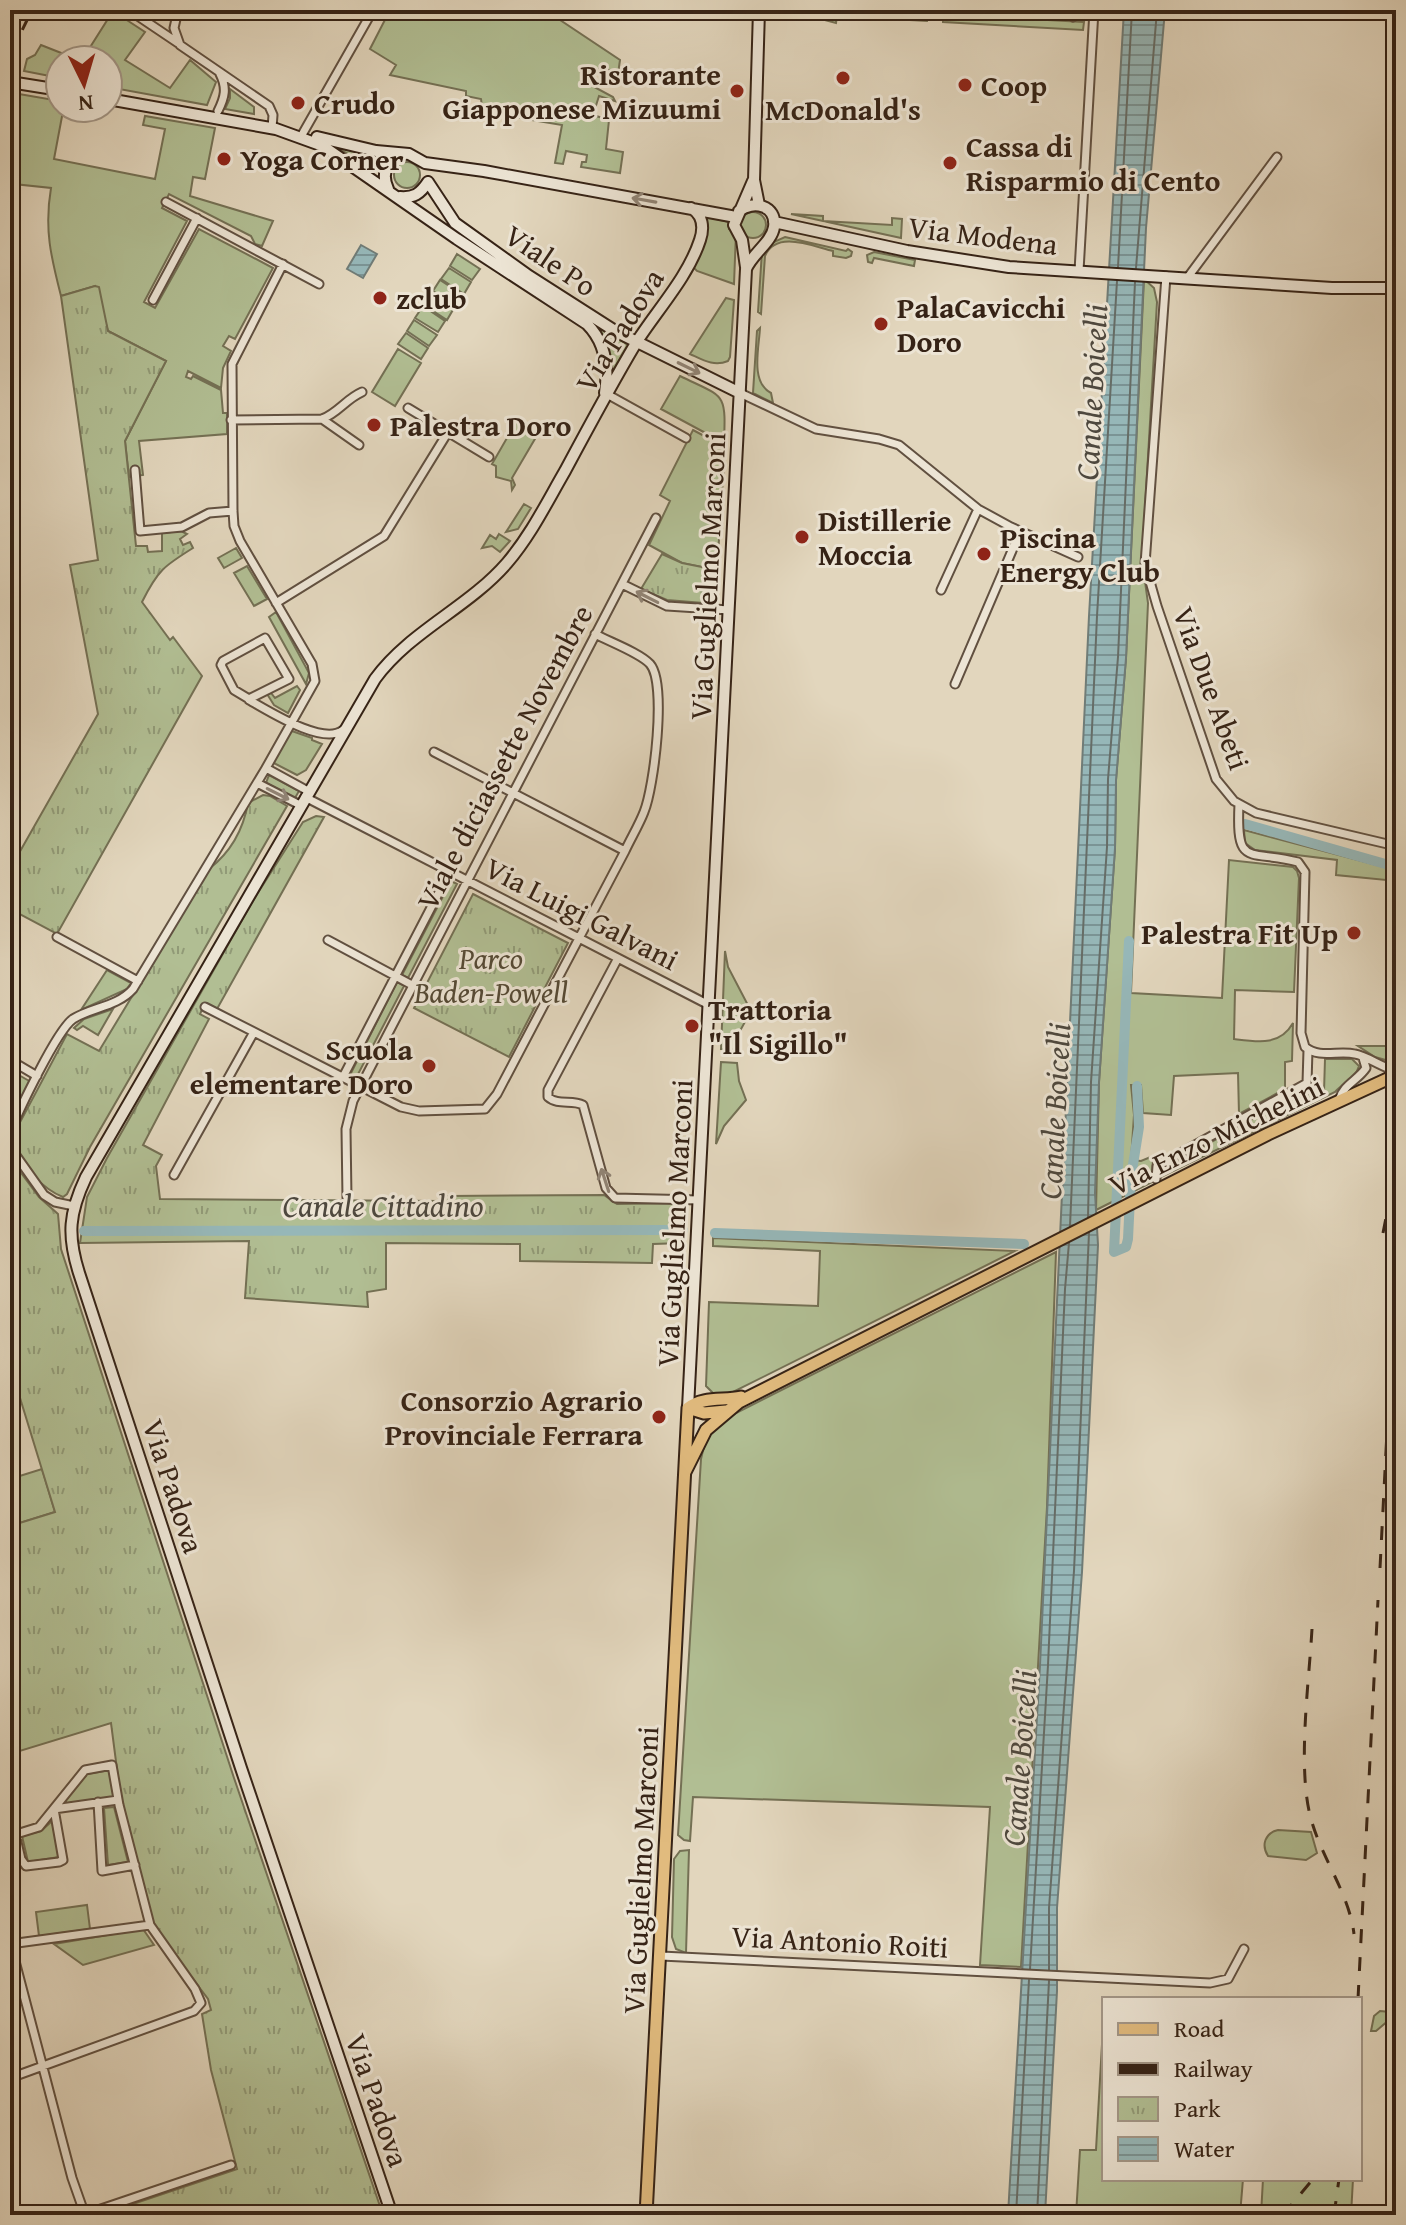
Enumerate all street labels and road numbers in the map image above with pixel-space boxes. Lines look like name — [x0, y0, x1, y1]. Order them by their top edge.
street label: Via Modena — [906, 204, 1060, 266]
street label: Viale Po — [496, 213, 606, 307]
street label: Via Padova — [564, 260, 674, 400]
street label: Via Guglielmo Marconi — [677, 431, 737, 721]
street label: Viale diciassette Novembre — [405, 597, 603, 917]
street label: Via Due Abeti — [1162, 600, 1262, 776]
street label: Via Luigi Galvani — [477, 845, 687, 981]
street label: Via Enzo Michelini — [1101, 1064, 1331, 1206]
street label: Via Guglielmo Marconi — [644, 1078, 704, 1368]
street label: Via Padova — [132, 1413, 216, 1559]
street label: Via Guglielmo Marconi — [610, 1725, 670, 2015]
street label: Via Antonio Roiti — [730, 1913, 950, 1969]
street label: Via Padova — [335, 2027, 421, 2173]

